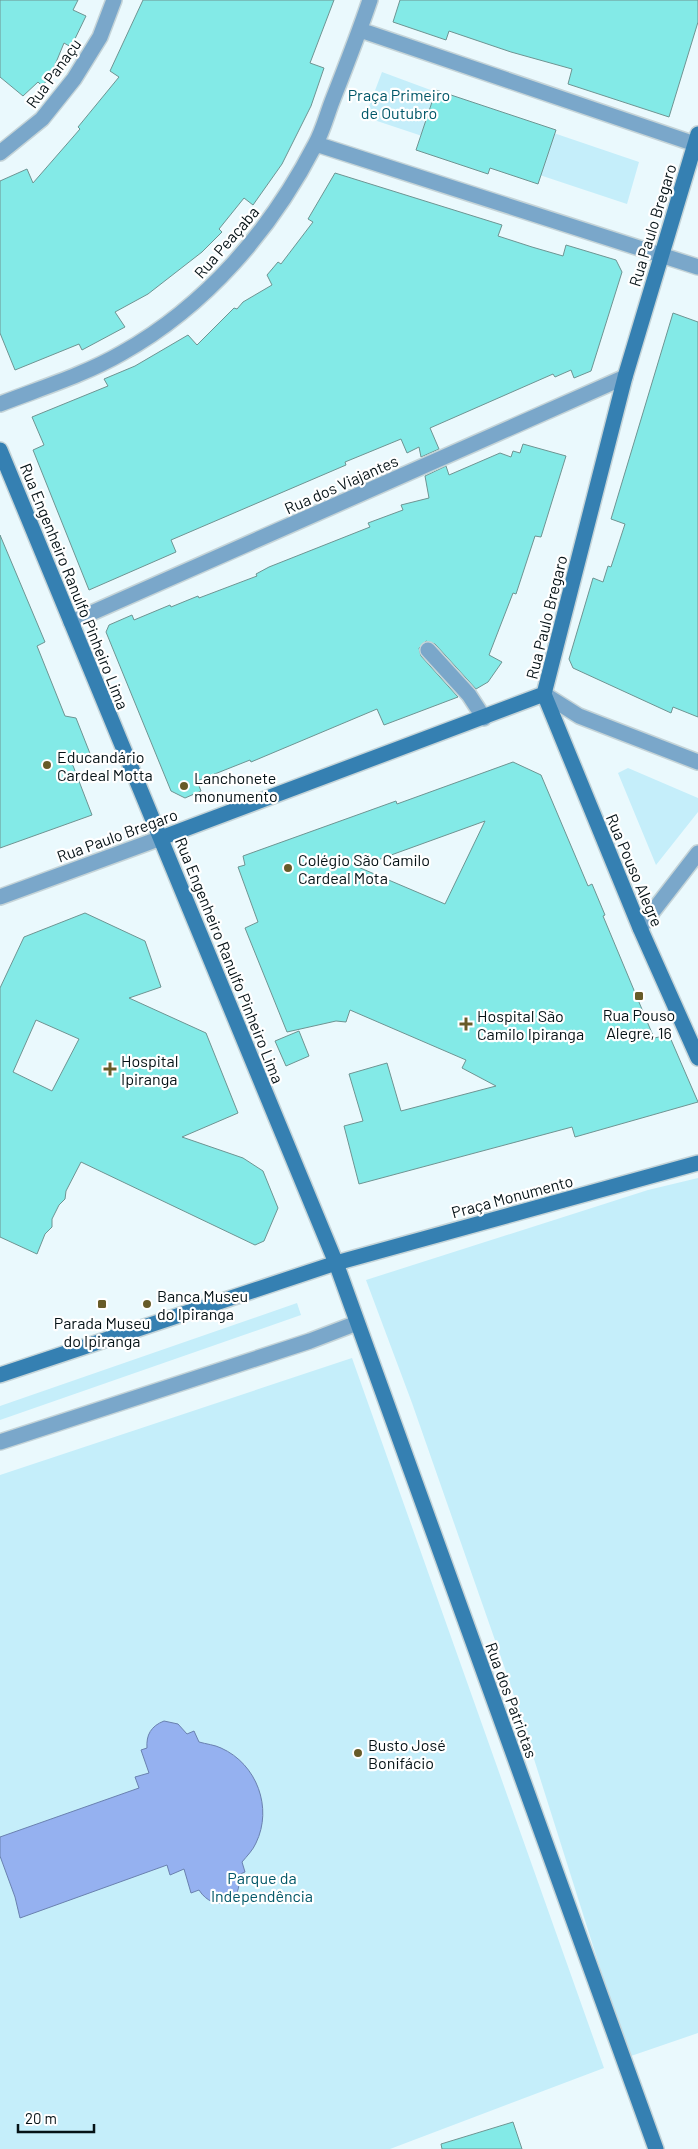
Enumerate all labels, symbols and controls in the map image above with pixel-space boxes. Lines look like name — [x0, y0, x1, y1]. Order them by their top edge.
street label: Rua Panaçu — [21, 35, 85, 111]
park label: Praça Primeiro de Outubro — [348, 85, 450, 122]
street label: Rua Paulo Bregaro — [624, 161, 680, 289]
street label: Rua Peaçaba — [190, 202, 262, 282]
street label: Rua dos Viajantes — [281, 450, 401, 518]
street label: Rua Engenheiro Ranulfo Pinheiro Lima — [17, 460, 133, 712]
street label: Rua Paulo Bregaro — [521, 553, 571, 681]
place label: Educandário Cardeal Motta — [57, 747, 153, 784]
marker: Educandário Cardeal Motta — [41, 759, 53, 771]
place label: Lanchonete monumento — [194, 768, 278, 805]
marker: Lanchonete monumento — [178, 780, 190, 792]
street label: Rua Paulo Bregaro — [54, 804, 180, 866]
street label: Rua Pouso Alegre — [603, 811, 667, 929]
street label: Rua Engenheiro Ranulfo Pinheiro Lima — [172, 834, 288, 1086]
place label: Colégio São Camilo Cardeal Mota — [298, 850, 430, 887]
marker: Colégio São Camilo Cardeal Mota — [282, 862, 294, 874]
marker: Rua Pouso Alegre, 16 — [633, 990, 645, 1002]
place label: Rua Pouso Alegre, 16 — [603, 1005, 675, 1042]
place label: Hospital São Camilo Ipiranga — [477, 1006, 584, 1043]
marker: Hospital São Camilo Ipiranga — [459, 1017, 473, 1031]
place label: Hospital Ipiranga — [121, 1051, 178, 1088]
marker: Hospital Ipiranga — [103, 1062, 117, 1076]
street label: Praça Monumento — [449, 1171, 575, 1221]
place label: Banca Museu do Ipiranga — [157, 1286, 248, 1323]
marker: Parada Museu do Ipiranga — [96, 1298, 108, 1310]
marker: Banca Museu do Ipiranga — [141, 1298, 153, 1310]
place label: Parada Museu do Ipiranga — [54, 1313, 150, 1350]
street label: Rua dos Patriotas — [482, 1640, 542, 1760]
place label: Busto José Bonifácio — [368, 1735, 446, 1772]
marker: Busto José Bonifácio — [352, 1747, 364, 1759]
park label: Parque da Independência — [211, 1868, 313, 1905]
scale bar — [18, 2102, 94, 2134]
text: 20 m — [25, 2109, 57, 2127]

